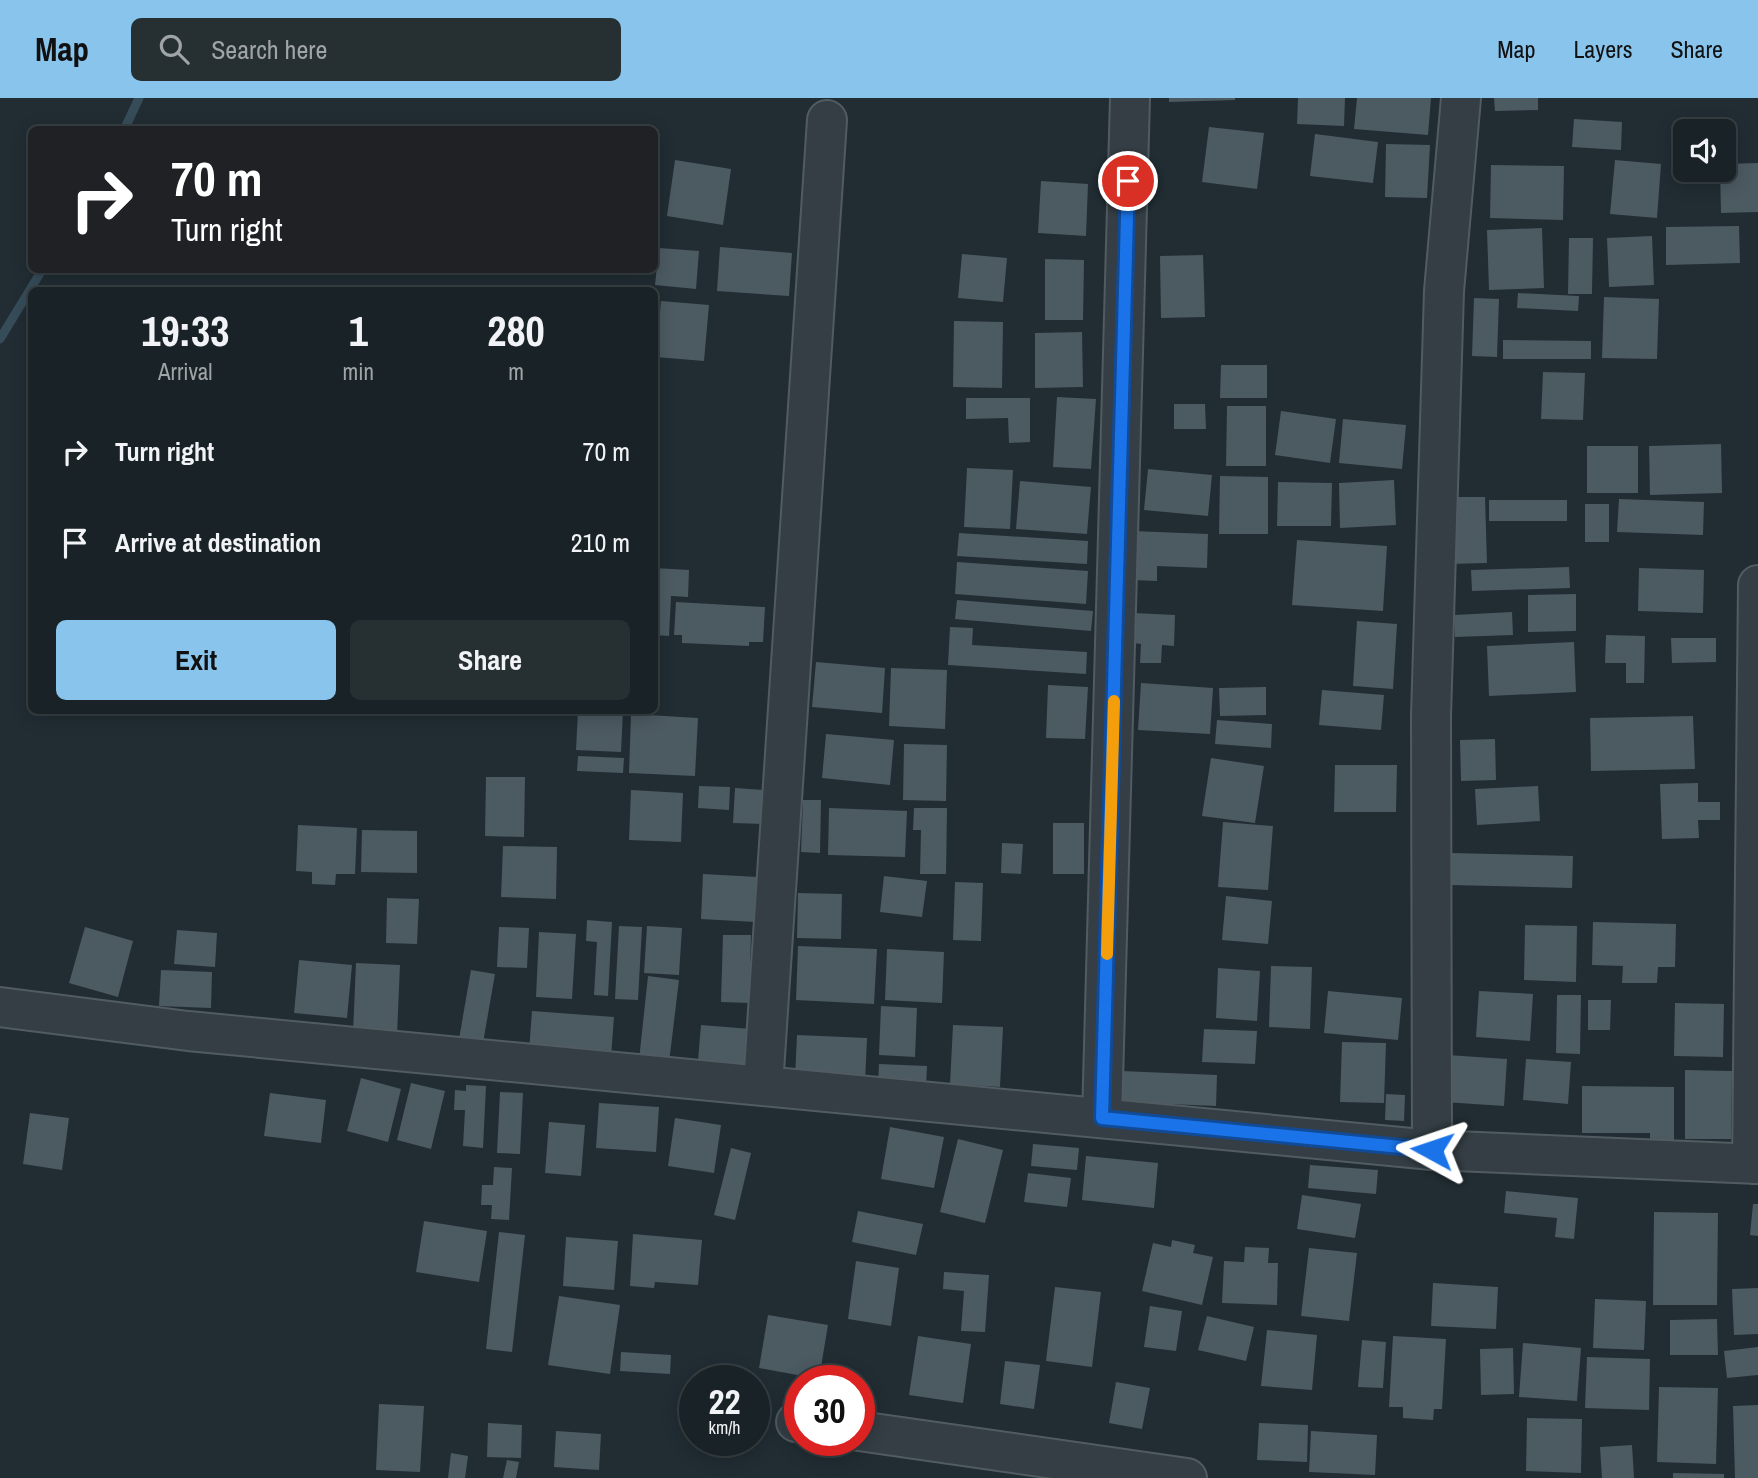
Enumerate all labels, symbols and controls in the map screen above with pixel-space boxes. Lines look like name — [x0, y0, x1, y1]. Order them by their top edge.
search box — [131, 18, 621, 81]
text: Map — [35, 27, 89, 71]
icon: search — [155, 30, 193, 68]
text: Search here — [211, 32, 327, 67]
text: Map — [1497, 33, 1535, 65]
text: Layers — [1573, 33, 1632, 65]
text: Share — [1670, 33, 1723, 65]
map controls — [1673, 119, 1736, 182]
button: sound — [1673, 119, 1736, 182]
text: 70 m — [171, 145, 263, 211]
pin — [1098, 151, 1158, 211]
icon: right — [56, 154, 147, 245]
icon: arrive — [1109, 162, 1147, 200]
text: Turn right — [171, 208, 283, 251]
text: 19:33 — [141, 303, 229, 359]
text: 1 — [349, 303, 368, 359]
text: 280 — [487, 303, 545, 359]
text: Arrival — [158, 356, 213, 387]
text: min — [343, 356, 374, 387]
text: m — [508, 356, 524, 387]
icon: right — [56, 433, 94, 471]
text: Turn right — [115, 434, 214, 469]
text: 70 m — [583, 434, 630, 469]
icon: arrive — [56, 524, 94, 562]
text: Arrive at destination — [115, 525, 321, 560]
text: 210 m — [571, 525, 630, 560]
button: Exit — [56, 620, 336, 700]
button: Share — [350, 620, 630, 700]
position arrow — [1395, 1113, 1469, 1187]
speed limit sign: 30 — [784, 1365, 875, 1456]
text: 22 — [709, 1378, 740, 1425]
text: km/h — [709, 1415, 741, 1440]

